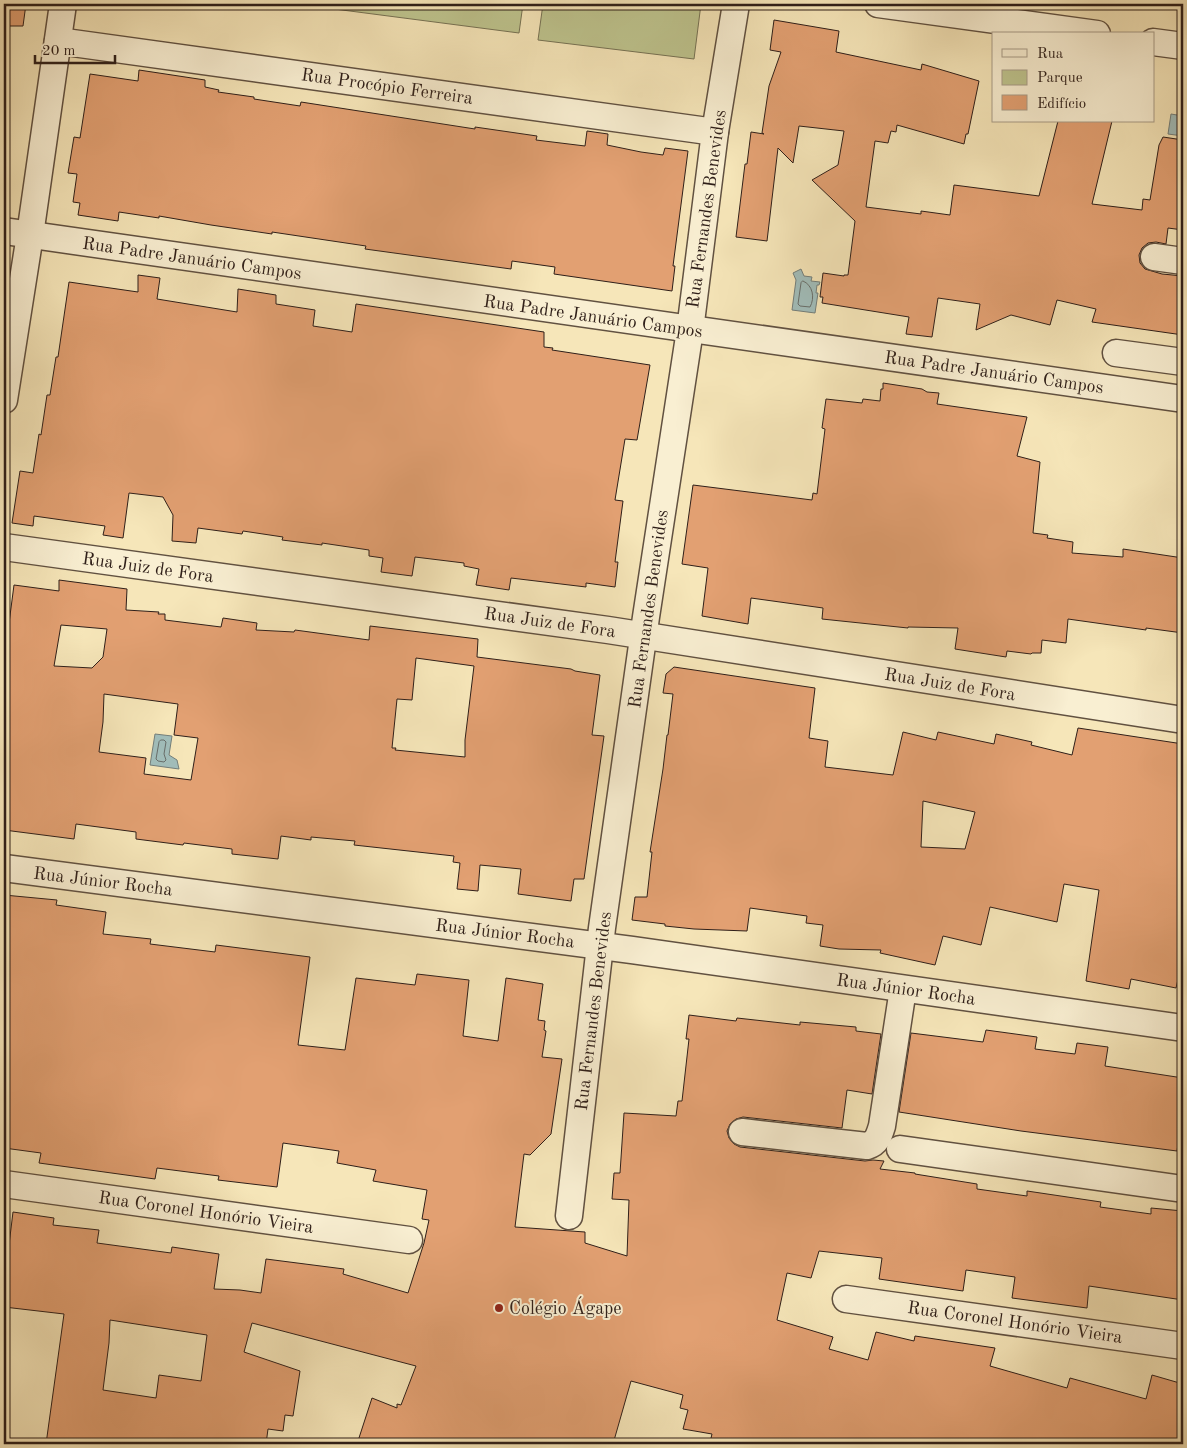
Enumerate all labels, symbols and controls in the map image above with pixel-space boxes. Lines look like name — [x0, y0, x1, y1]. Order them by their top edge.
scale bar — [35, 32, 115, 64]
legend — [992, 32, 1154, 122]
text: 20 m — [42, 44, 76, 59]
text: Rua — [1037, 47, 1064, 62]
street label: Rua Procópio Ferreira — [300, 66, 474, 108]
text: Parque — [1037, 71, 1083, 86]
text: Edifício — [1037, 97, 1086, 112]
street label: Rua Fernandes Benevides — [684, 108, 730, 310]
street label: Rua Padre Januário Campos — [81, 235, 303, 283]
street label: Rua Padre Januário Campos — [482, 293, 704, 341]
street label: Rua Padre Januário Campos — [883, 349, 1105, 397]
street label: Rua Fernandes Benevides — [626, 508, 672, 710]
street label: Rua Juiz de Fora — [81, 550, 215, 586]
street label: Rua Juiz de Fora — [483, 605, 617, 641]
street label: Rua Juiz de Fora — [883, 666, 1017, 704]
street label: Rua Júnior Rocha — [32, 865, 174, 899]
street label: Rua Fernandes Benevides — [573, 910, 615, 1112]
street label: Rua Júnior Rocha — [434, 917, 576, 951]
street label: Rua Júnior Rocha — [835, 971, 977, 1009]
street label: Rua Coronel Honório Vieira — [97, 1189, 315, 1237]
place label: Colégio Ágape — [509, 1296, 622, 1318]
street label: Rua Coronel Honório Vieira — [906, 1299, 1124, 1347]
marker: Colégio Ágape — [493, 1302, 505, 1314]

